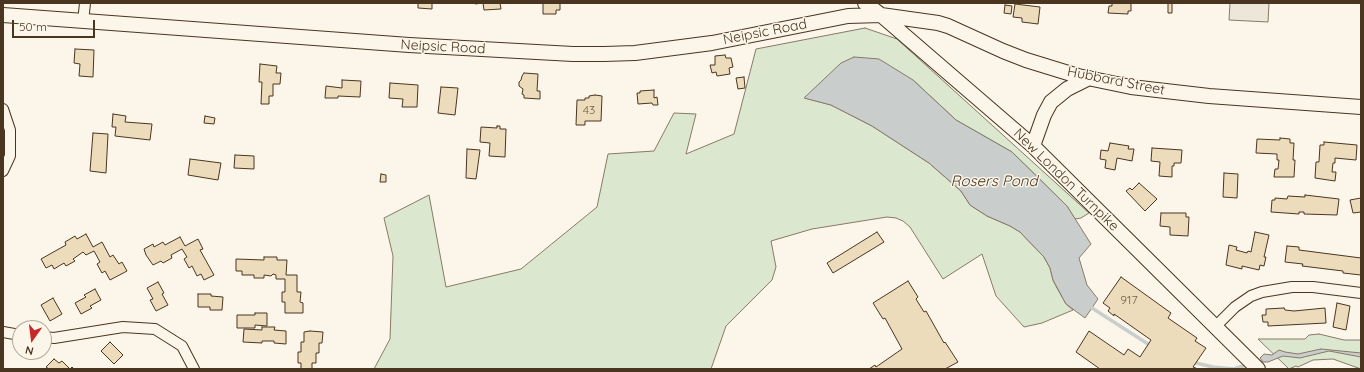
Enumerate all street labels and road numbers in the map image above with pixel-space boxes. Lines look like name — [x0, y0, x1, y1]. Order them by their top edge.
street label: Neipsic Road — [722, 16, 808, 48]
street label: Neipsic Road — [400, 36, 486, 58]
street label: Hubbard Street — [1066, 63, 1166, 99]
street label: New London Turnpike — [1010, 125, 1122, 235]

